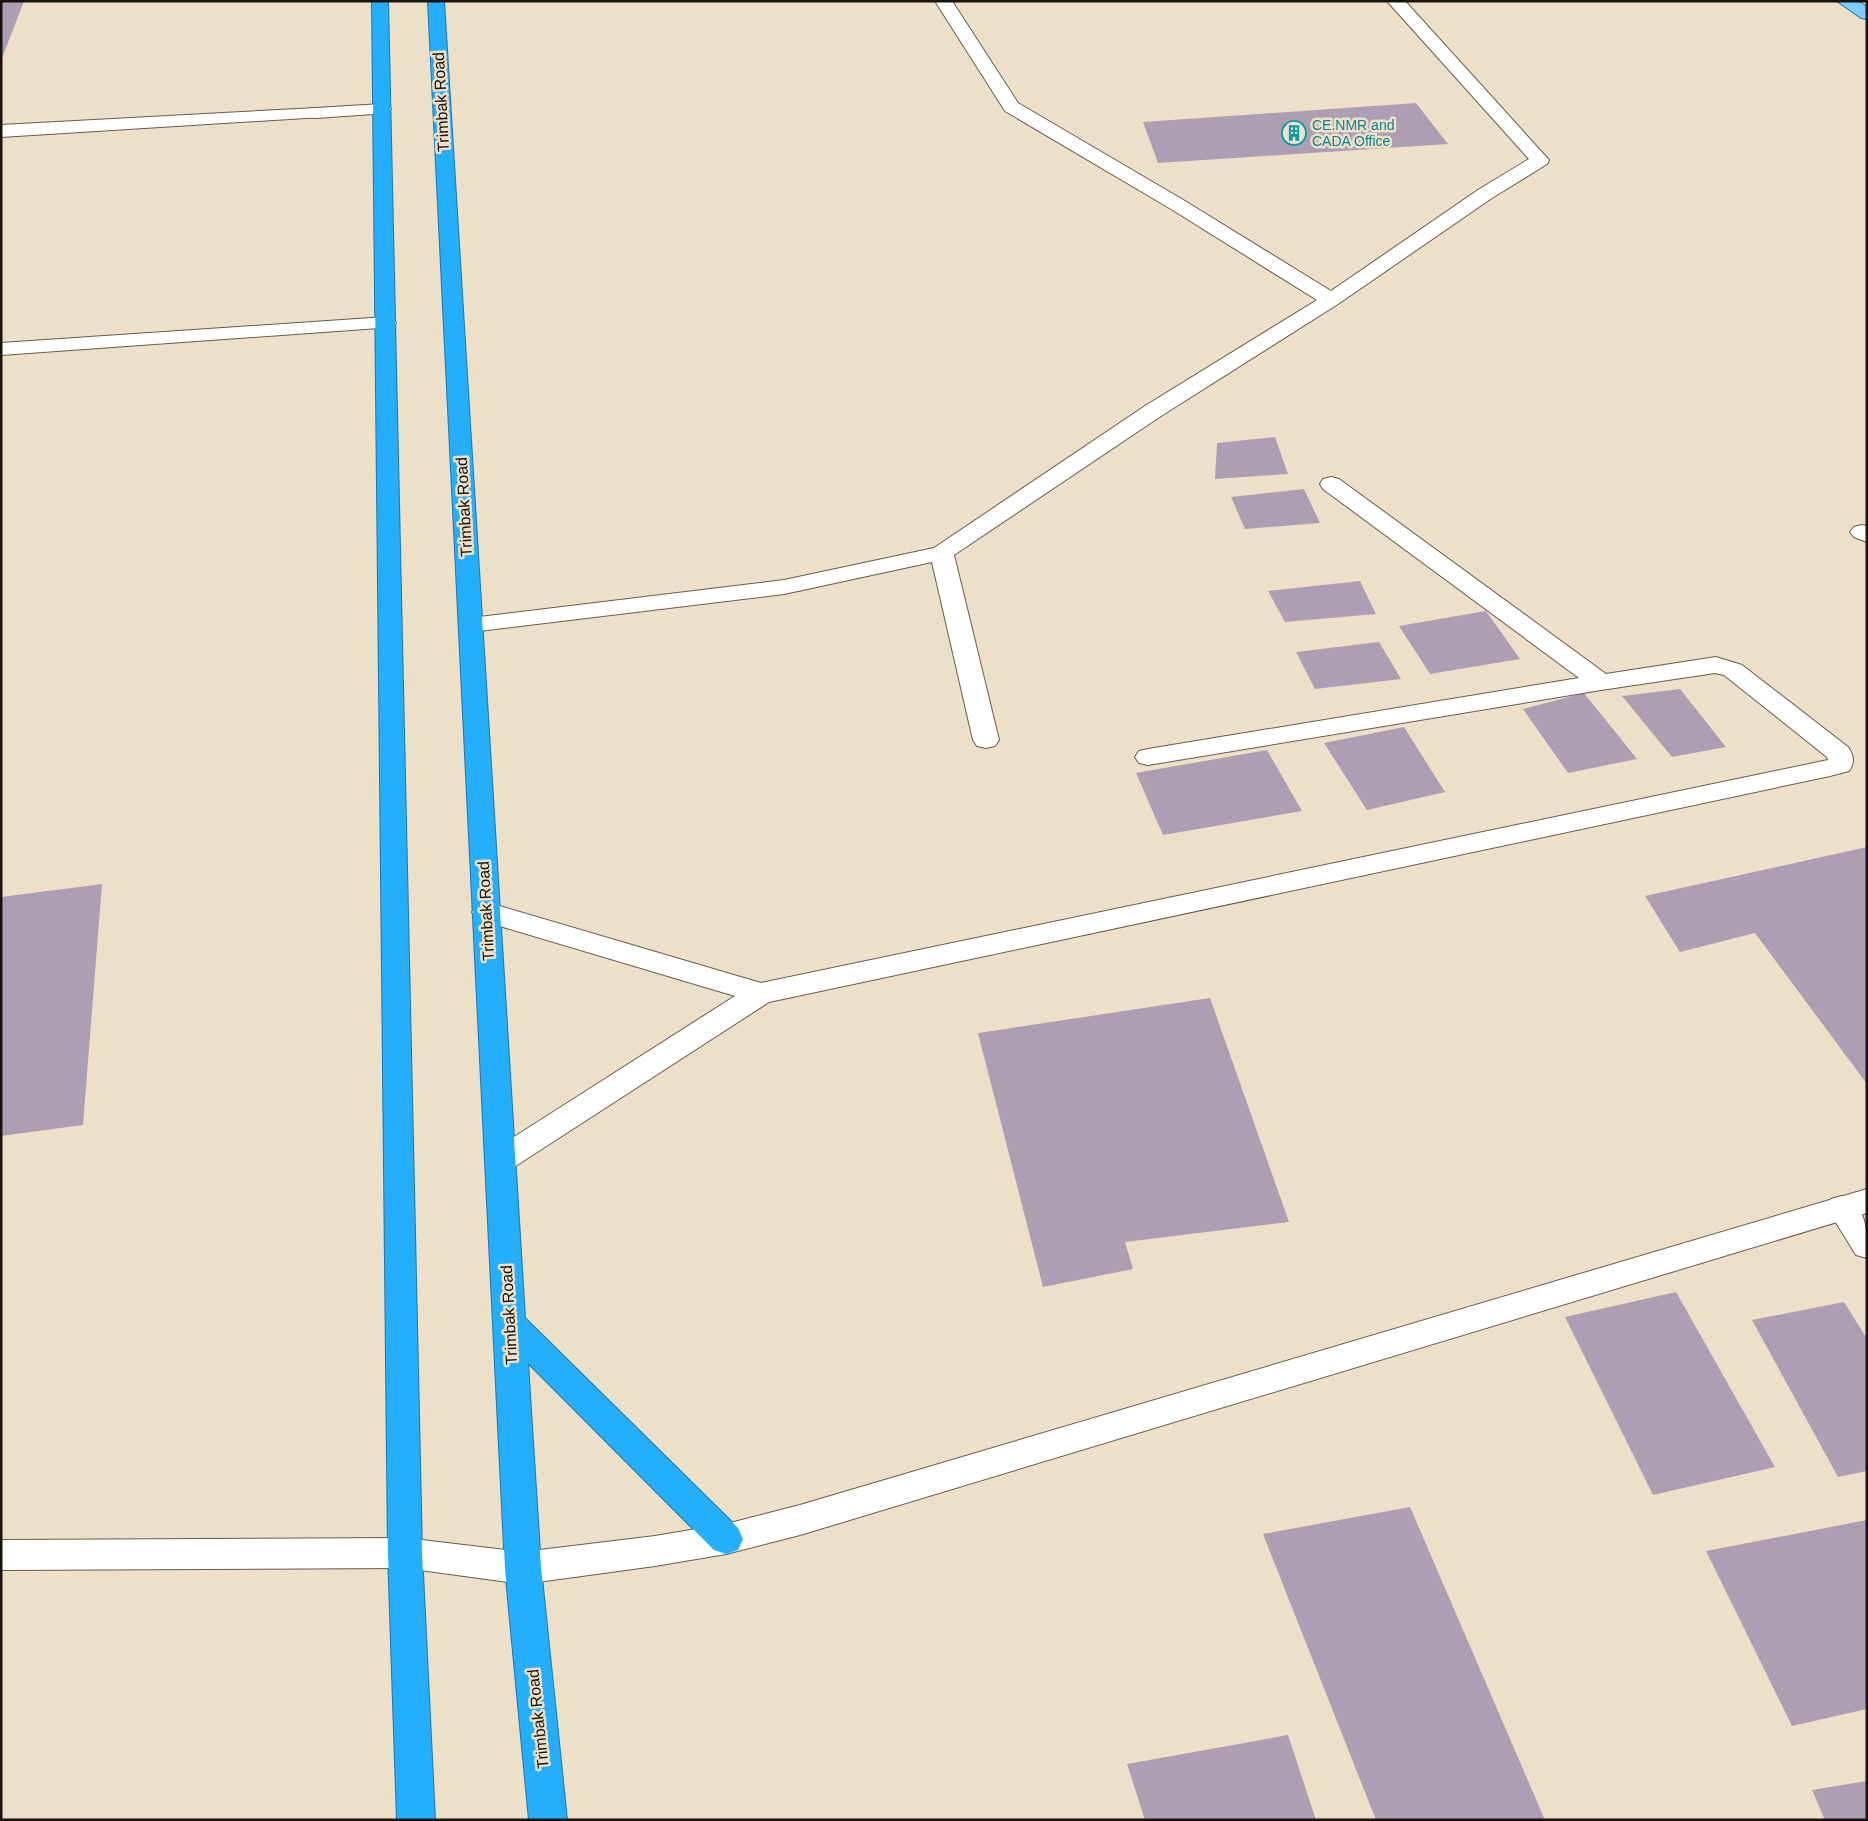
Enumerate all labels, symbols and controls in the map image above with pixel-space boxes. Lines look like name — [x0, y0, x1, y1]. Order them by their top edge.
street label: Trimbak Road — [430, 52, 452, 152]
place label: CE.NMR and CADA Office — [1312, 117, 1394, 149]
building icon: CE.NMR and CADA Office — [1281, 120, 1307, 146]
street label: Trimbak Road — [453, 457, 475, 557]
street label: Trimbak Road — [475, 861, 497, 961]
street label: Trimbak Road — [498, 1265, 520, 1365]
street label: Trimbak Road — [524, 1668, 552, 1770]

